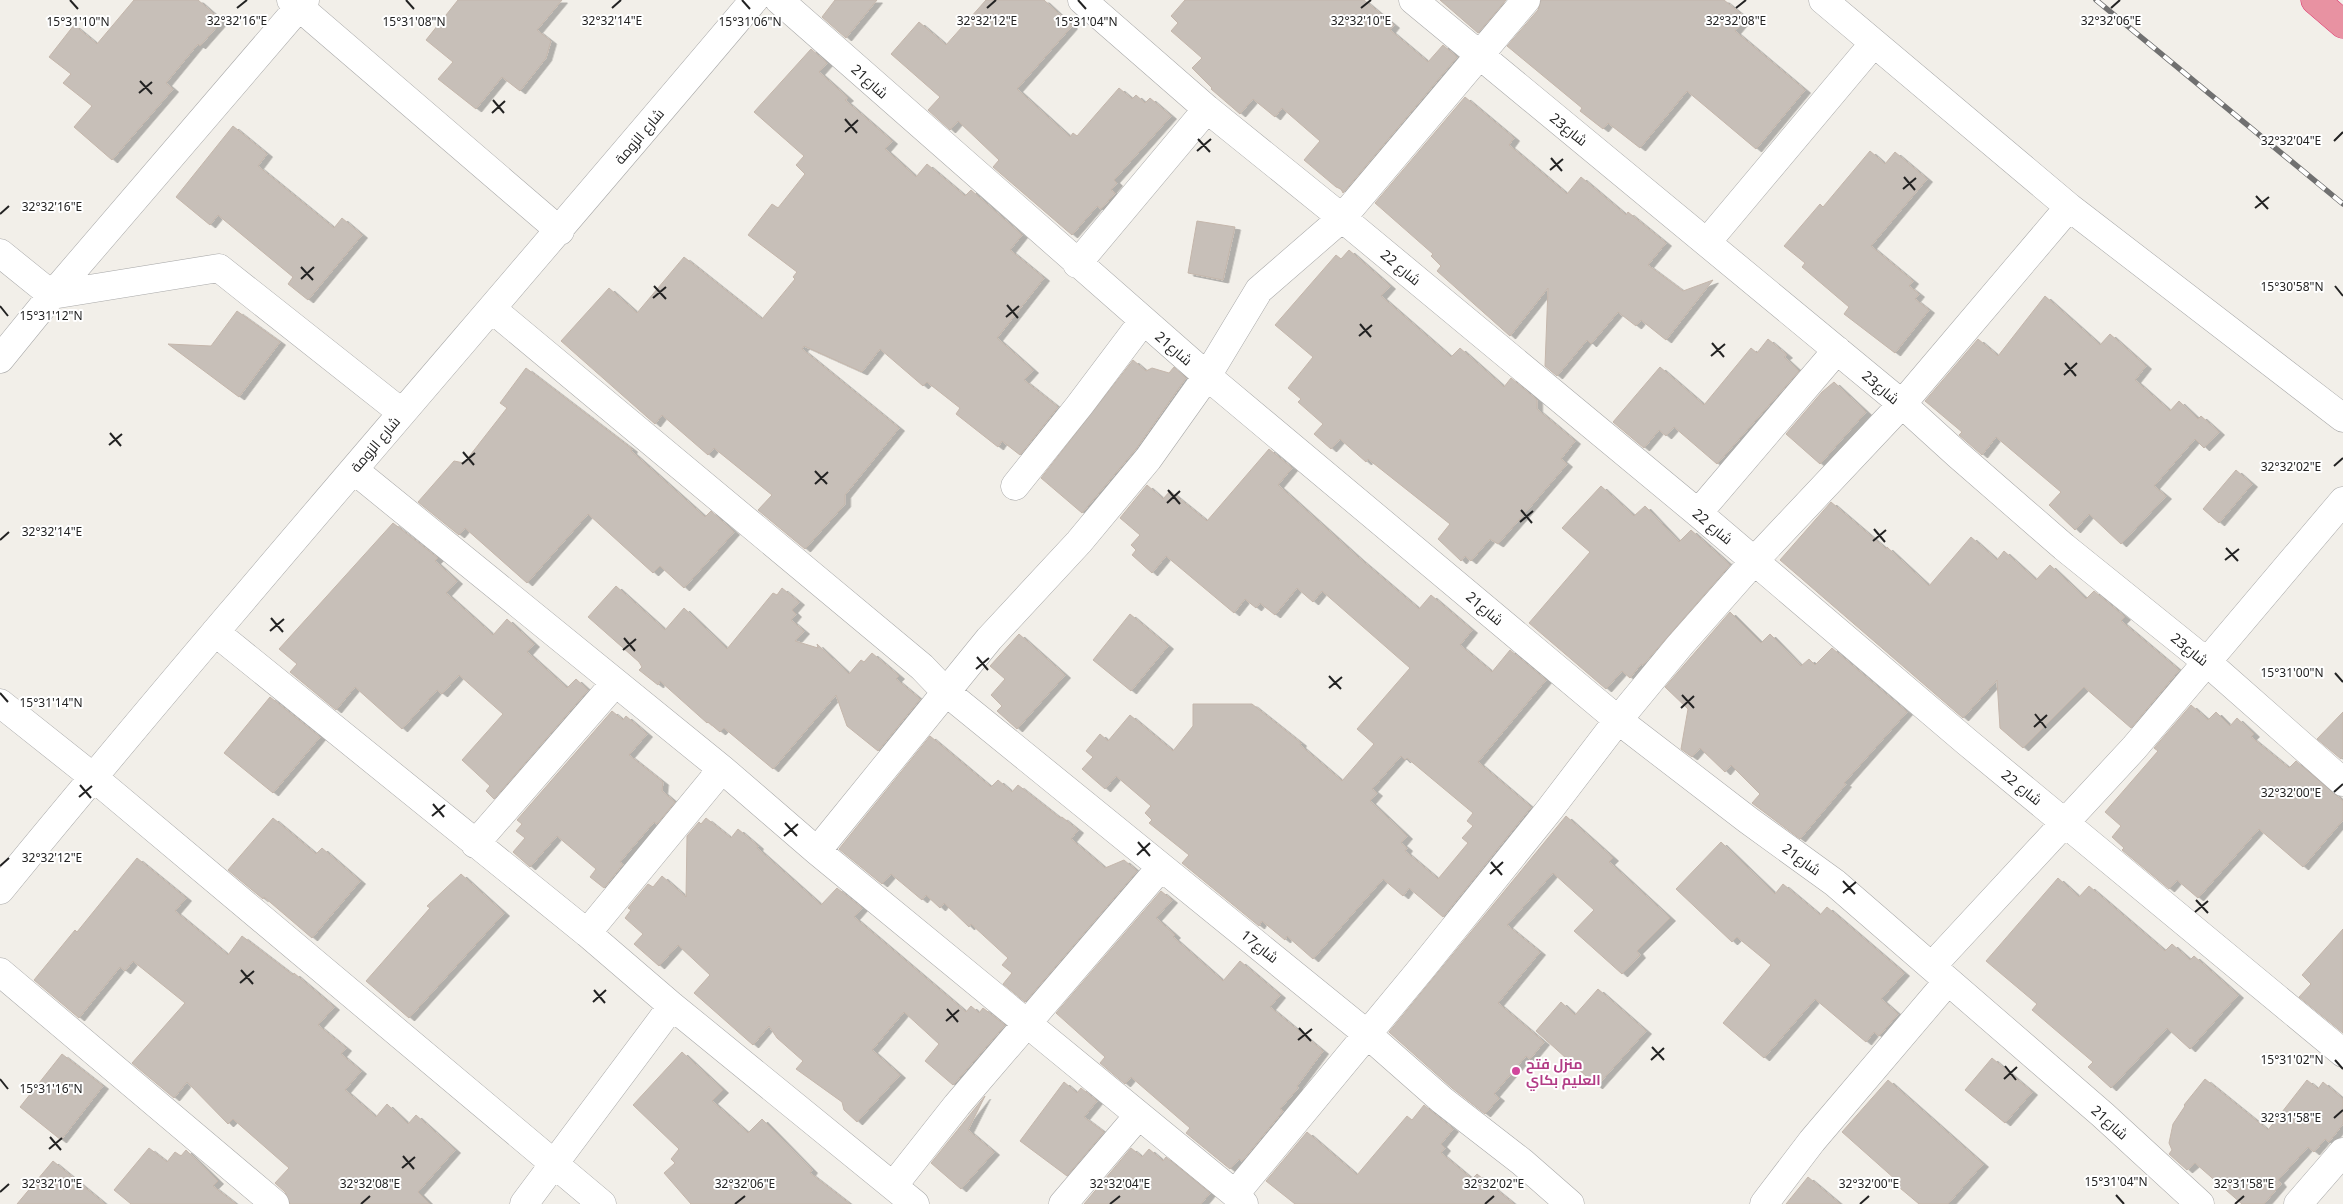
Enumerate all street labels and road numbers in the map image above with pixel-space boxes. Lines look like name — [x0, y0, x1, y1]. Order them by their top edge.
street label: شارع21 — [848, 60, 892, 102]
street label: شارع الزومة — [610, 104, 668, 168]
street label: شارع23 — [1546, 108, 1592, 150]
street label: شارع 22 — [1377, 245, 1425, 289]
street label: شارع21 — [1151, 327, 1197, 369]
street label: شارع23 — [1858, 366, 1904, 408]
street label: شارع الزومة — [346, 412, 404, 476]
street label: شارع 22 — [1689, 504, 1737, 548]
street label: شارع21 — [1462, 587, 1508, 629]
street label: شارع23 — [2167, 628, 2213, 670]
street label: شارع 22 — [1998, 765, 2046, 809]
street label: شارع21 — [1779, 839, 1825, 879]
street label: شارع17 — [1237, 925, 1283, 967]
street label: شارع21 — [2088, 1101, 2132, 1143]

